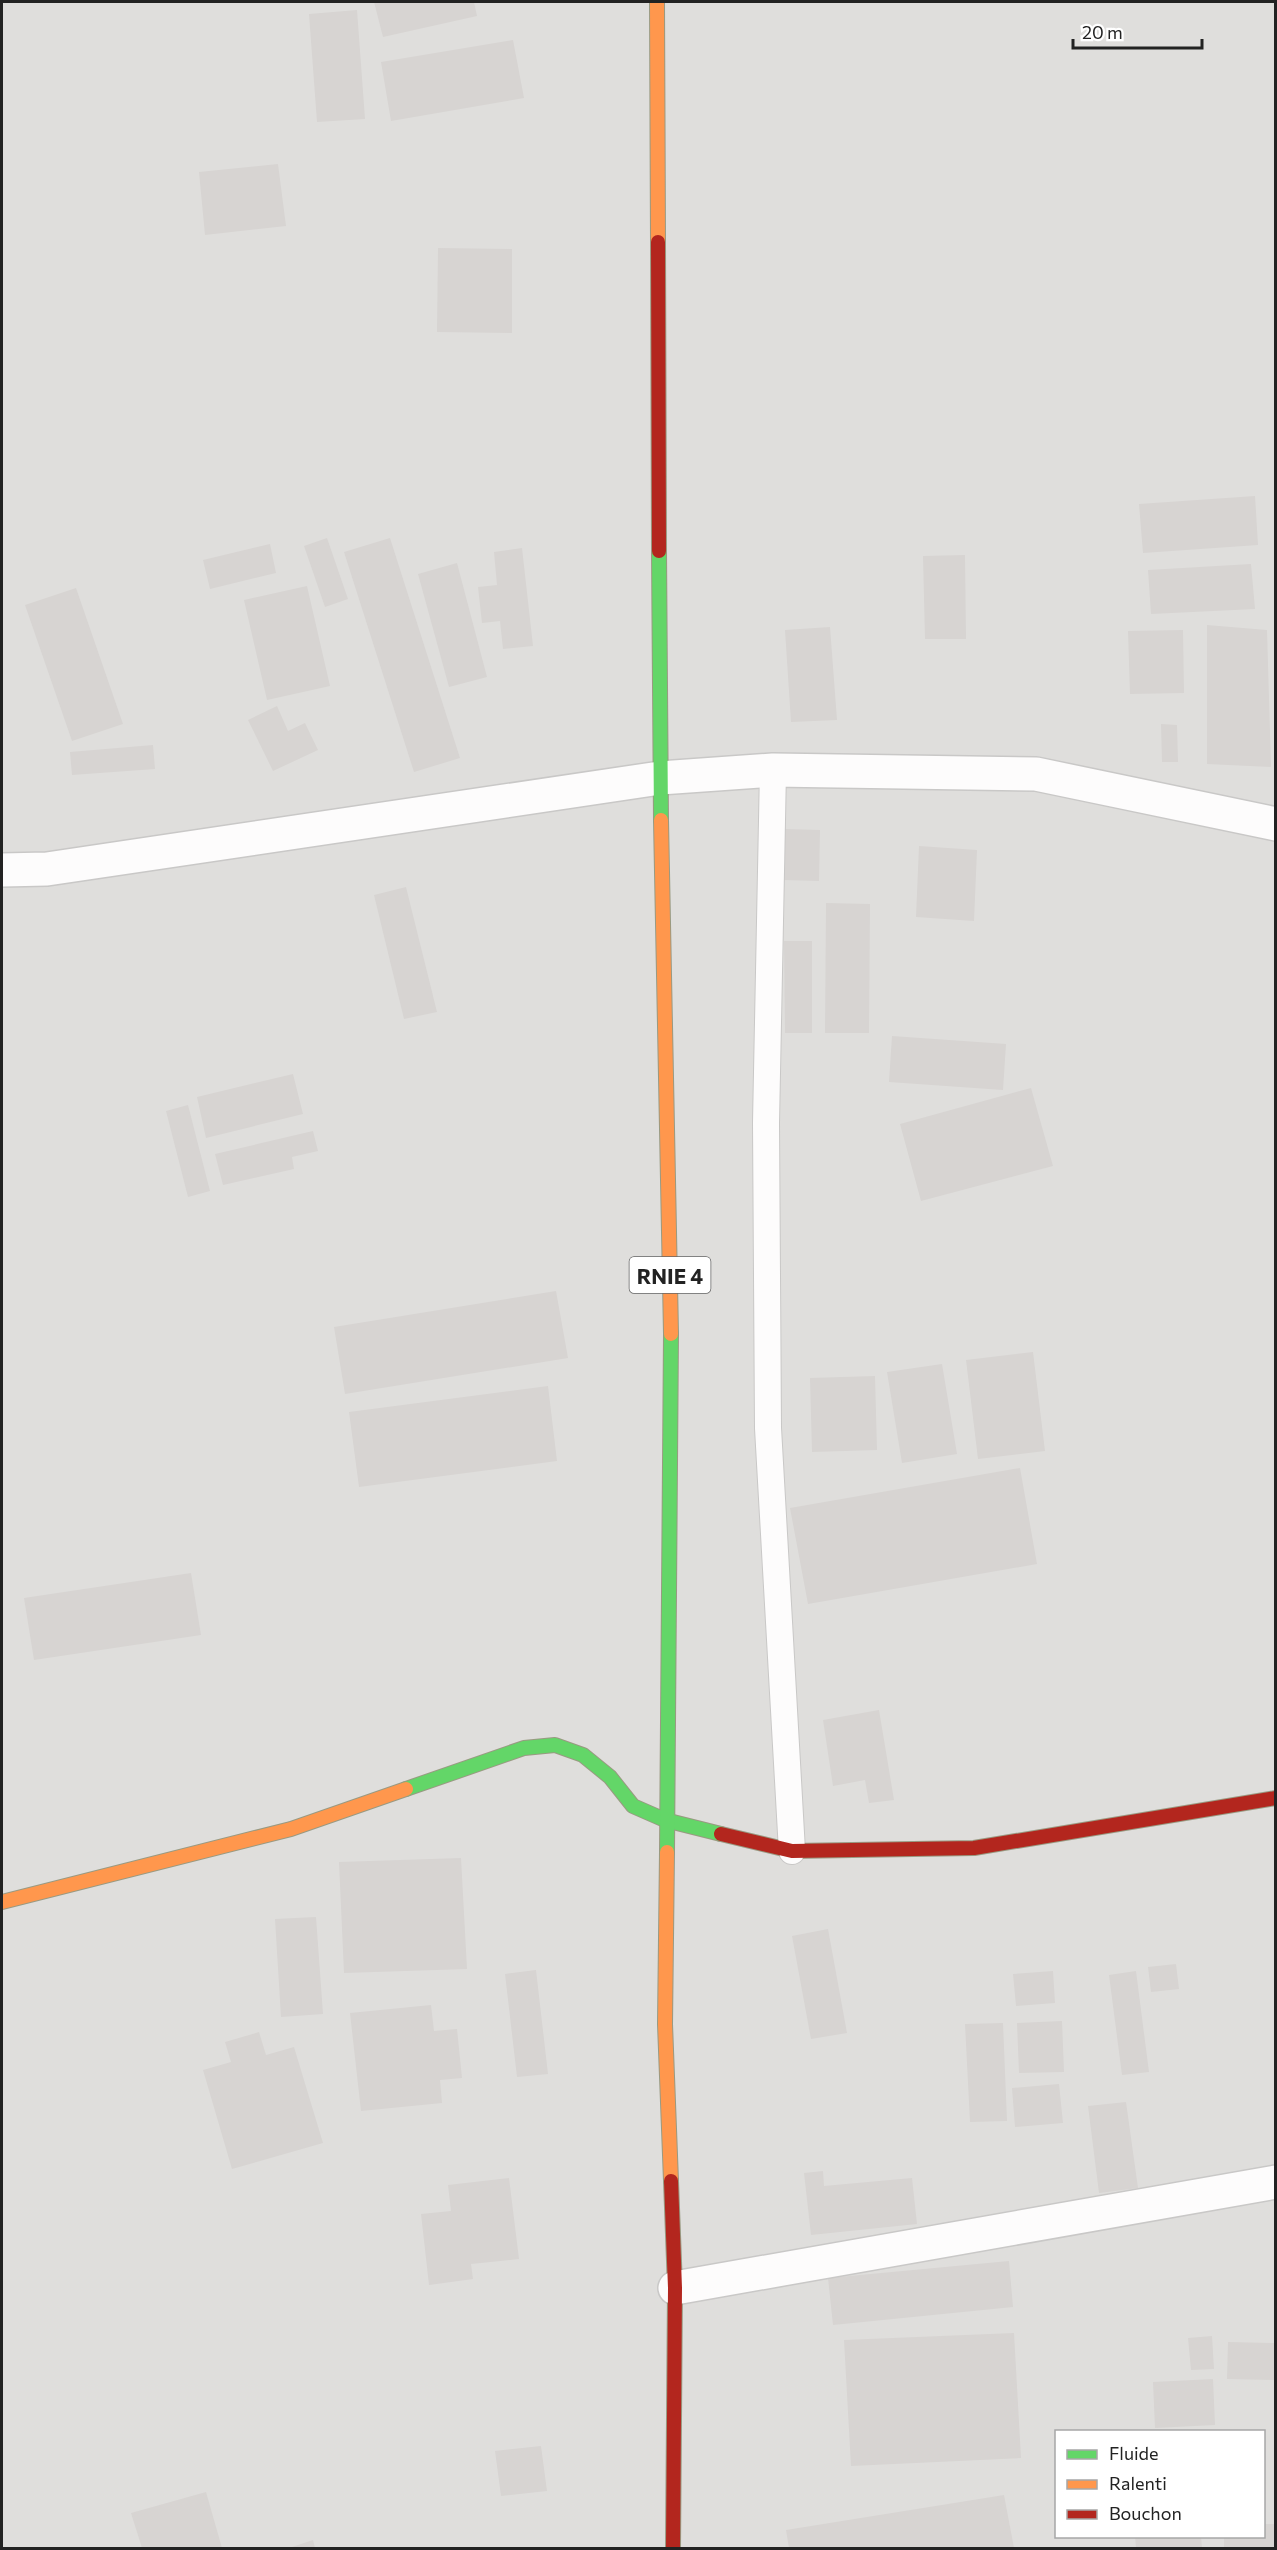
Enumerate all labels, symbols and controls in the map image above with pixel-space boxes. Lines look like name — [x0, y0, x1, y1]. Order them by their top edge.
scale bar — [1073, 12, 1202, 50]
text: 20 m — [1082, 21, 1123, 43]
road number: RNIE 4 — [630, 1257, 710, 1293]
legend — [1055, 2430, 1265, 2538]
text: Fluide — [1109, 2442, 1158, 2464]
text: Ralenti — [1109, 2472, 1167, 2494]
text: Bouchon — [1109, 2502, 1182, 2524]

